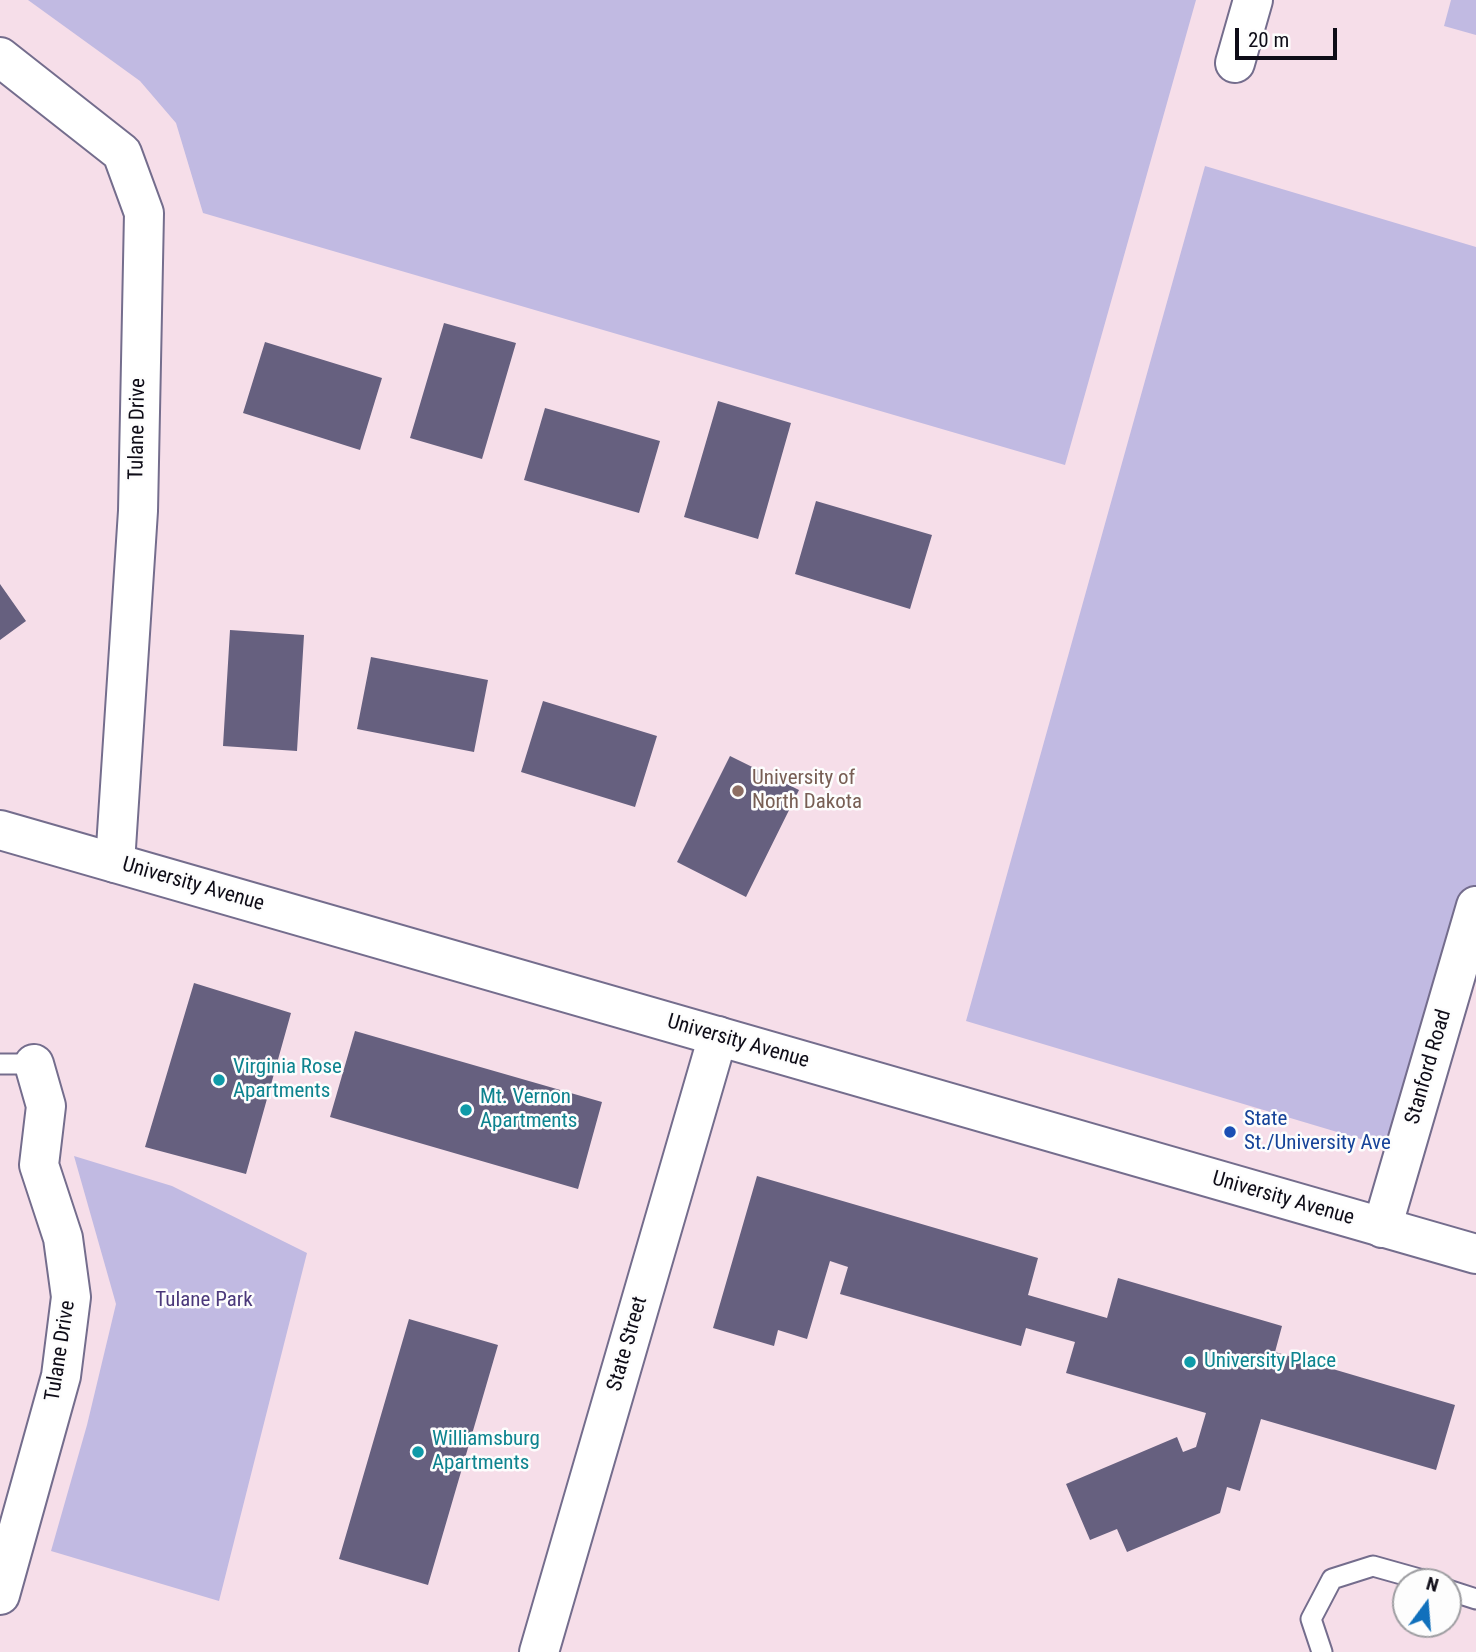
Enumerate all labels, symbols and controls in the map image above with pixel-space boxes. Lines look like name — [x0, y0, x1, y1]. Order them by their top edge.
scale bar — [1238, 14, 1340, 58]
text: 20 m — [1248, 28, 1289, 52]
street label: Tulane Drive — [125, 378, 151, 480]
place label: University of North Dakota — [752, 766, 862, 816]
marker: University of North Dakota — [730, 783, 746, 799]
street label: University Avenue — [119, 853, 267, 917]
street label: Stanford Road — [1401, 1007, 1457, 1127]
street label: University Avenue — [664, 1010, 812, 1074]
place label: Virginia Rose Apartments — [233, 1055, 342, 1105]
marker: Virginia Rose Apartments — [211, 1072, 227, 1088]
place label: Mt. Vernon Apartments — [480, 1085, 577, 1135]
marker: Mt. Vernon Apartments — [458, 1102, 474, 1118]
place label: State St./University Ave — [1244, 1107, 1391, 1157]
marker: State St./University Ave — [1222, 1124, 1238, 1140]
street label: University Avenue — [1209, 1167, 1357, 1231]
park label: Tulane Park — [155, 1288, 253, 1314]
street label: State Street — [602, 1294, 654, 1394]
street label: Tulane Drive — [41, 1299, 81, 1403]
place label: University Place — [1204, 1349, 1336, 1375]
marker: University Place — [1182, 1354, 1198, 1370]
place label: Williamsburg Apartments — [432, 1427, 540, 1477]
marker: Williamsburg Apartments — [410, 1444, 426, 1460]
north arrow — [1392, 1568, 1462, 1638]
text: N — [1424, 1572, 1441, 1597]

